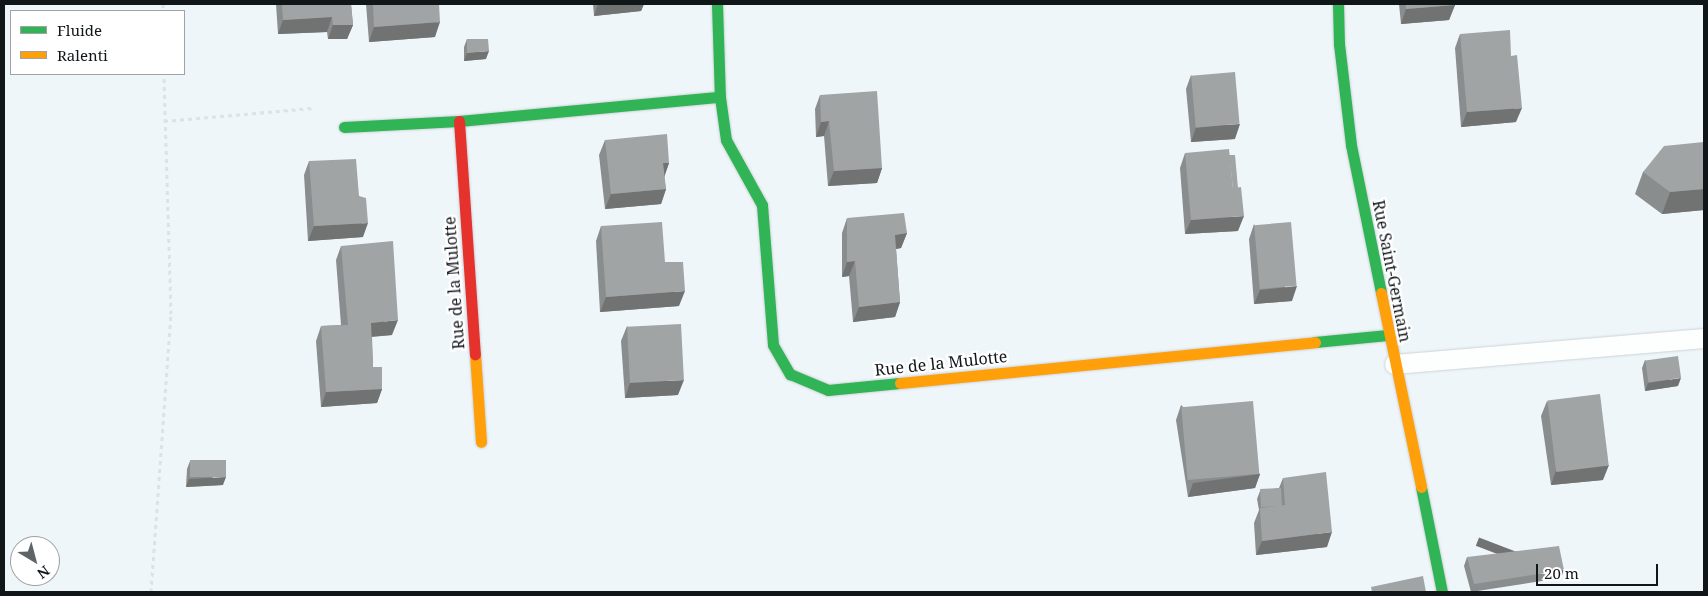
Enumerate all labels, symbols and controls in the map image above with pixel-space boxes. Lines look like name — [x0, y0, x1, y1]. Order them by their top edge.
legend — [10, 10, 185, 75]
text: Fluide — [57, 20, 102, 40]
text: Ralenti — [57, 45, 108, 65]
street label: Rue Saint-Germain — [1369, 198, 1415, 344]
street label: Rue de la Mulotte — [440, 216, 468, 350]
street label: Rue de la Mulotte — [874, 346, 1008, 380]
north arrow — [10, 536, 60, 586]
scale bar — [1538, 554, 1660, 586]
text: N — [34, 562, 54, 583]
text: 20 m — [1544, 563, 1579, 583]

